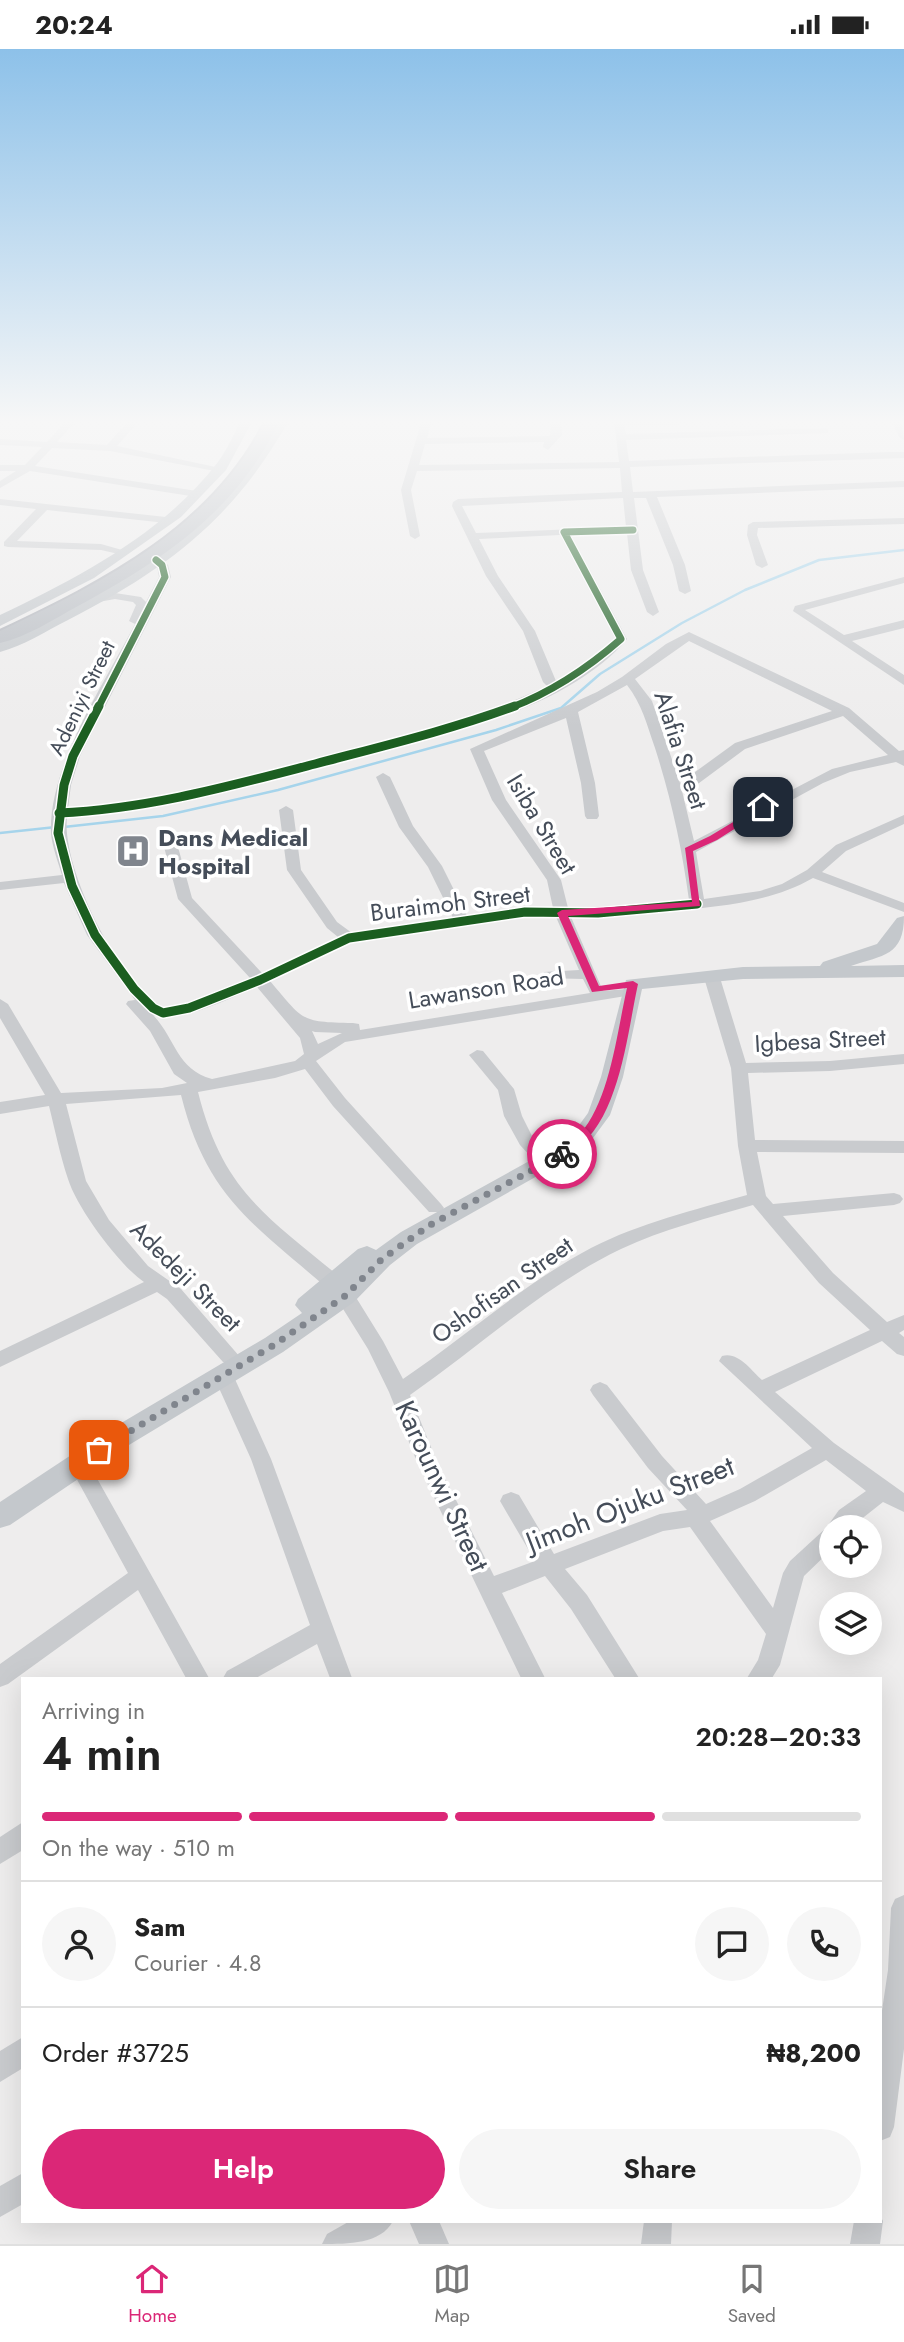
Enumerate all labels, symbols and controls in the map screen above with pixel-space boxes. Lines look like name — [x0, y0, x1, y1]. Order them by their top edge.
text: 20:24 — [35, 6, 113, 44]
street label: Adeniyi Street — [41, 636, 123, 760]
street label: Alafia Street — [646, 687, 717, 814]
street label: Isiba Street — [498, 767, 586, 881]
pin — [733, 777, 793, 837]
icon: home — [744, 788, 782, 826]
place label: Dans Medical Hospital — [158, 820, 308, 883]
hospital icon: Dans Medical Hospital — [114, 832, 152, 870]
street label: Buraimoh Street — [368, 876, 532, 930]
street label: Lawanson Road — [406, 958, 566, 1018]
street label: Igbesa Street — [754, 1019, 887, 1061]
courier — [527, 1119, 597, 1189]
icon: bike — [543, 1135, 581, 1173]
street label: Adedeji Street — [122, 1212, 250, 1340]
street label: Oshofisan Street — [424, 1228, 580, 1352]
street label: Karounwi Street — [384, 1394, 500, 1579]
pin — [69, 1420, 129, 1480]
icon: bag — [80, 1431, 118, 1469]
street label: Jimoh Ojuku Street — [516, 1445, 740, 1564]
map controls — [819, 1515, 882, 1655]
button: locate — [819, 1515, 882, 1578]
button: layers — [819, 1592, 882, 1655]
text: Arriving in — [42, 1694, 145, 1728]
text: 20:28–20:33 — [695, 1718, 861, 1756]
text: 4 min — [42, 1721, 162, 1787]
text: On the way · 510 m — [42, 1831, 235, 1865]
button: person — [42, 1907, 116, 1981]
button: chat — [695, 1907, 769, 1981]
button: phone — [787, 1907, 861, 1981]
text: Sam — [134, 1908, 186, 1946]
text: Courier · 4.8 — [134, 1946, 262, 1980]
text: Order #3725 — [42, 2034, 189, 2072]
text: ₦8,200 — [766, 2034, 861, 2072]
button: Help — [42, 2129, 445, 2209]
button: Share — [459, 2129, 861, 2209]
tab: Home — [128, 2260, 177, 2329]
tab: Map — [433, 2260, 471, 2329]
tab: Saved — [728, 2260, 776, 2329]

